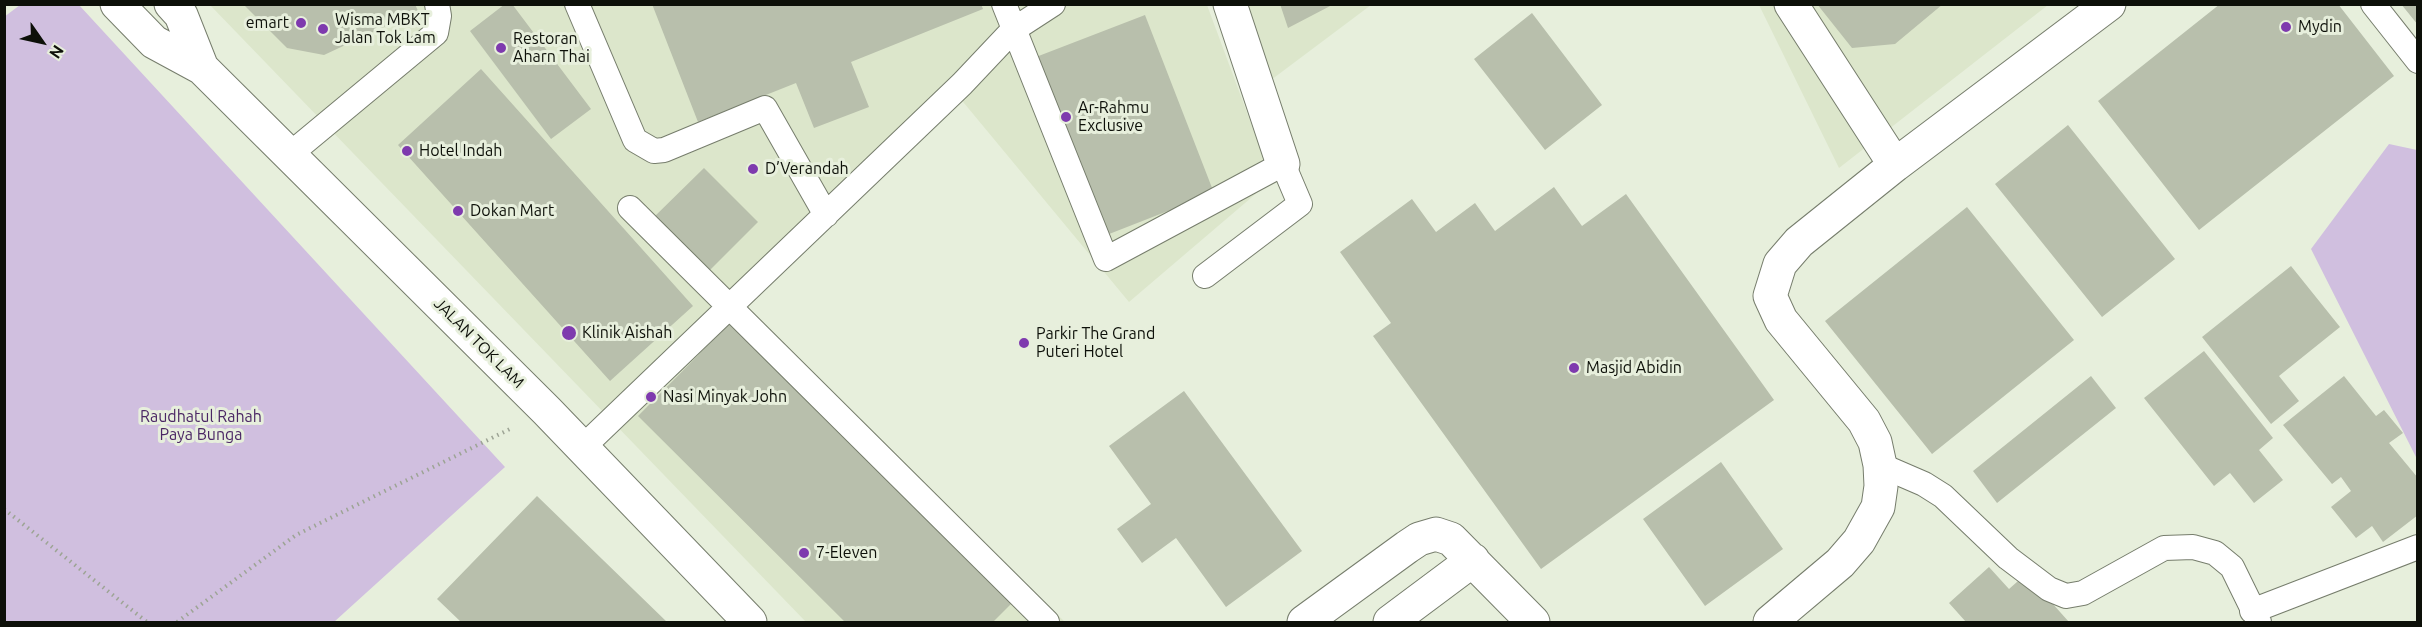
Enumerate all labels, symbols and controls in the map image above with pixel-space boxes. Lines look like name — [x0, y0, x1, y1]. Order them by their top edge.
place label: Wisma MBKT Jalan Tok Lam — [335, 10, 436, 48]
north arrow — [12, 12, 72, 72]
place label: emart — [246, 13, 289, 33]
marker: emart — [294, 16, 308, 30]
place label: Mydin — [2298, 17, 2342, 37]
marker: Mydin — [2279, 20, 2293, 34]
marker: Wisma MBKT Jalan Tok Lam — [316, 22, 330, 36]
place label: Restoran Aharn Thai — [513, 29, 590, 67]
marker: Restoran Aharn Thai — [494, 41, 508, 55]
text: N — [46, 42, 68, 62]
place label: Ar-Rahmu Exclusive — [1078, 98, 1149, 136]
marker: Ar-Rahmu Exclusive — [1059, 110, 1073, 124]
place label: Hotel Indah — [419, 141, 502, 161]
marker: Hotel Indah — [400, 144, 414, 158]
place label: D’Verandah — [765, 159, 849, 179]
marker: D’Verandah — [746, 162, 760, 176]
place label: Dokan Mart — [470, 201, 554, 221]
marker: Dokan Mart — [451, 204, 465, 218]
street label: JALAN TOK LAM — [430, 294, 528, 392]
place label: Klinik Aishah — [582, 323, 672, 343]
marker: Klinik Aishah — [560, 324, 578, 342]
place label: Parkir The Grand Puteri Hotel — [1036, 324, 1155, 362]
marker: Parkir The Grand Puteri Hotel — [1017, 336, 1031, 350]
place label: Masjid Abidin — [1586, 358, 1682, 378]
marker: Masjid Abidin — [1567, 361, 1581, 375]
place label: Nasi Minyak John — [663, 387, 787, 407]
marker: Nasi Minyak John — [644, 390, 658, 404]
park label: Raudhatul Rahah Paya Bunga — [140, 407, 262, 445]
place label: 7-Eleven — [816, 543, 877, 563]
marker: 7-Eleven — [797, 546, 811, 560]

